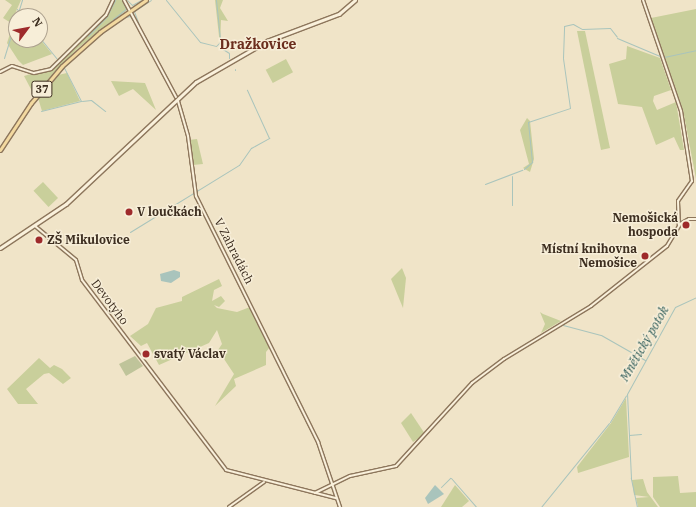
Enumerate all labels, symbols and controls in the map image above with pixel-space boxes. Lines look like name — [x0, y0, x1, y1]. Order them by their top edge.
north arrow — [8, 8, 48, 48]
text: N — [29, 15, 46, 30]
district label: Dražkovice — [220, 36, 296, 52]
road number: 37 — [31, 80, 53, 98]
place label: V loučkách — [137, 205, 202, 219]
marker: V loučkách — [124, 207, 134, 217]
place label: Nemošická hospoda — [612, 211, 678, 239]
street label: V Zahradách — [211, 216, 257, 286]
marker: Nemošická hospoda — [681, 220, 691, 230]
place label: ZŠ Mikulovice — [47, 233, 130, 247]
marker: ZŠ Mikulovice — [34, 235, 44, 245]
place label: Místní knihovna Nemošice — [541, 242, 637, 270]
marker: Místní knihovna Nemošice — [640, 251, 650, 261]
street label: Devotyho — [88, 277, 132, 327]
water label: Mnětický potok — [617, 304, 673, 384]
place label: svatý Václav — [154, 347, 226, 361]
marker: svatý Václav — [141, 349, 151, 359]

